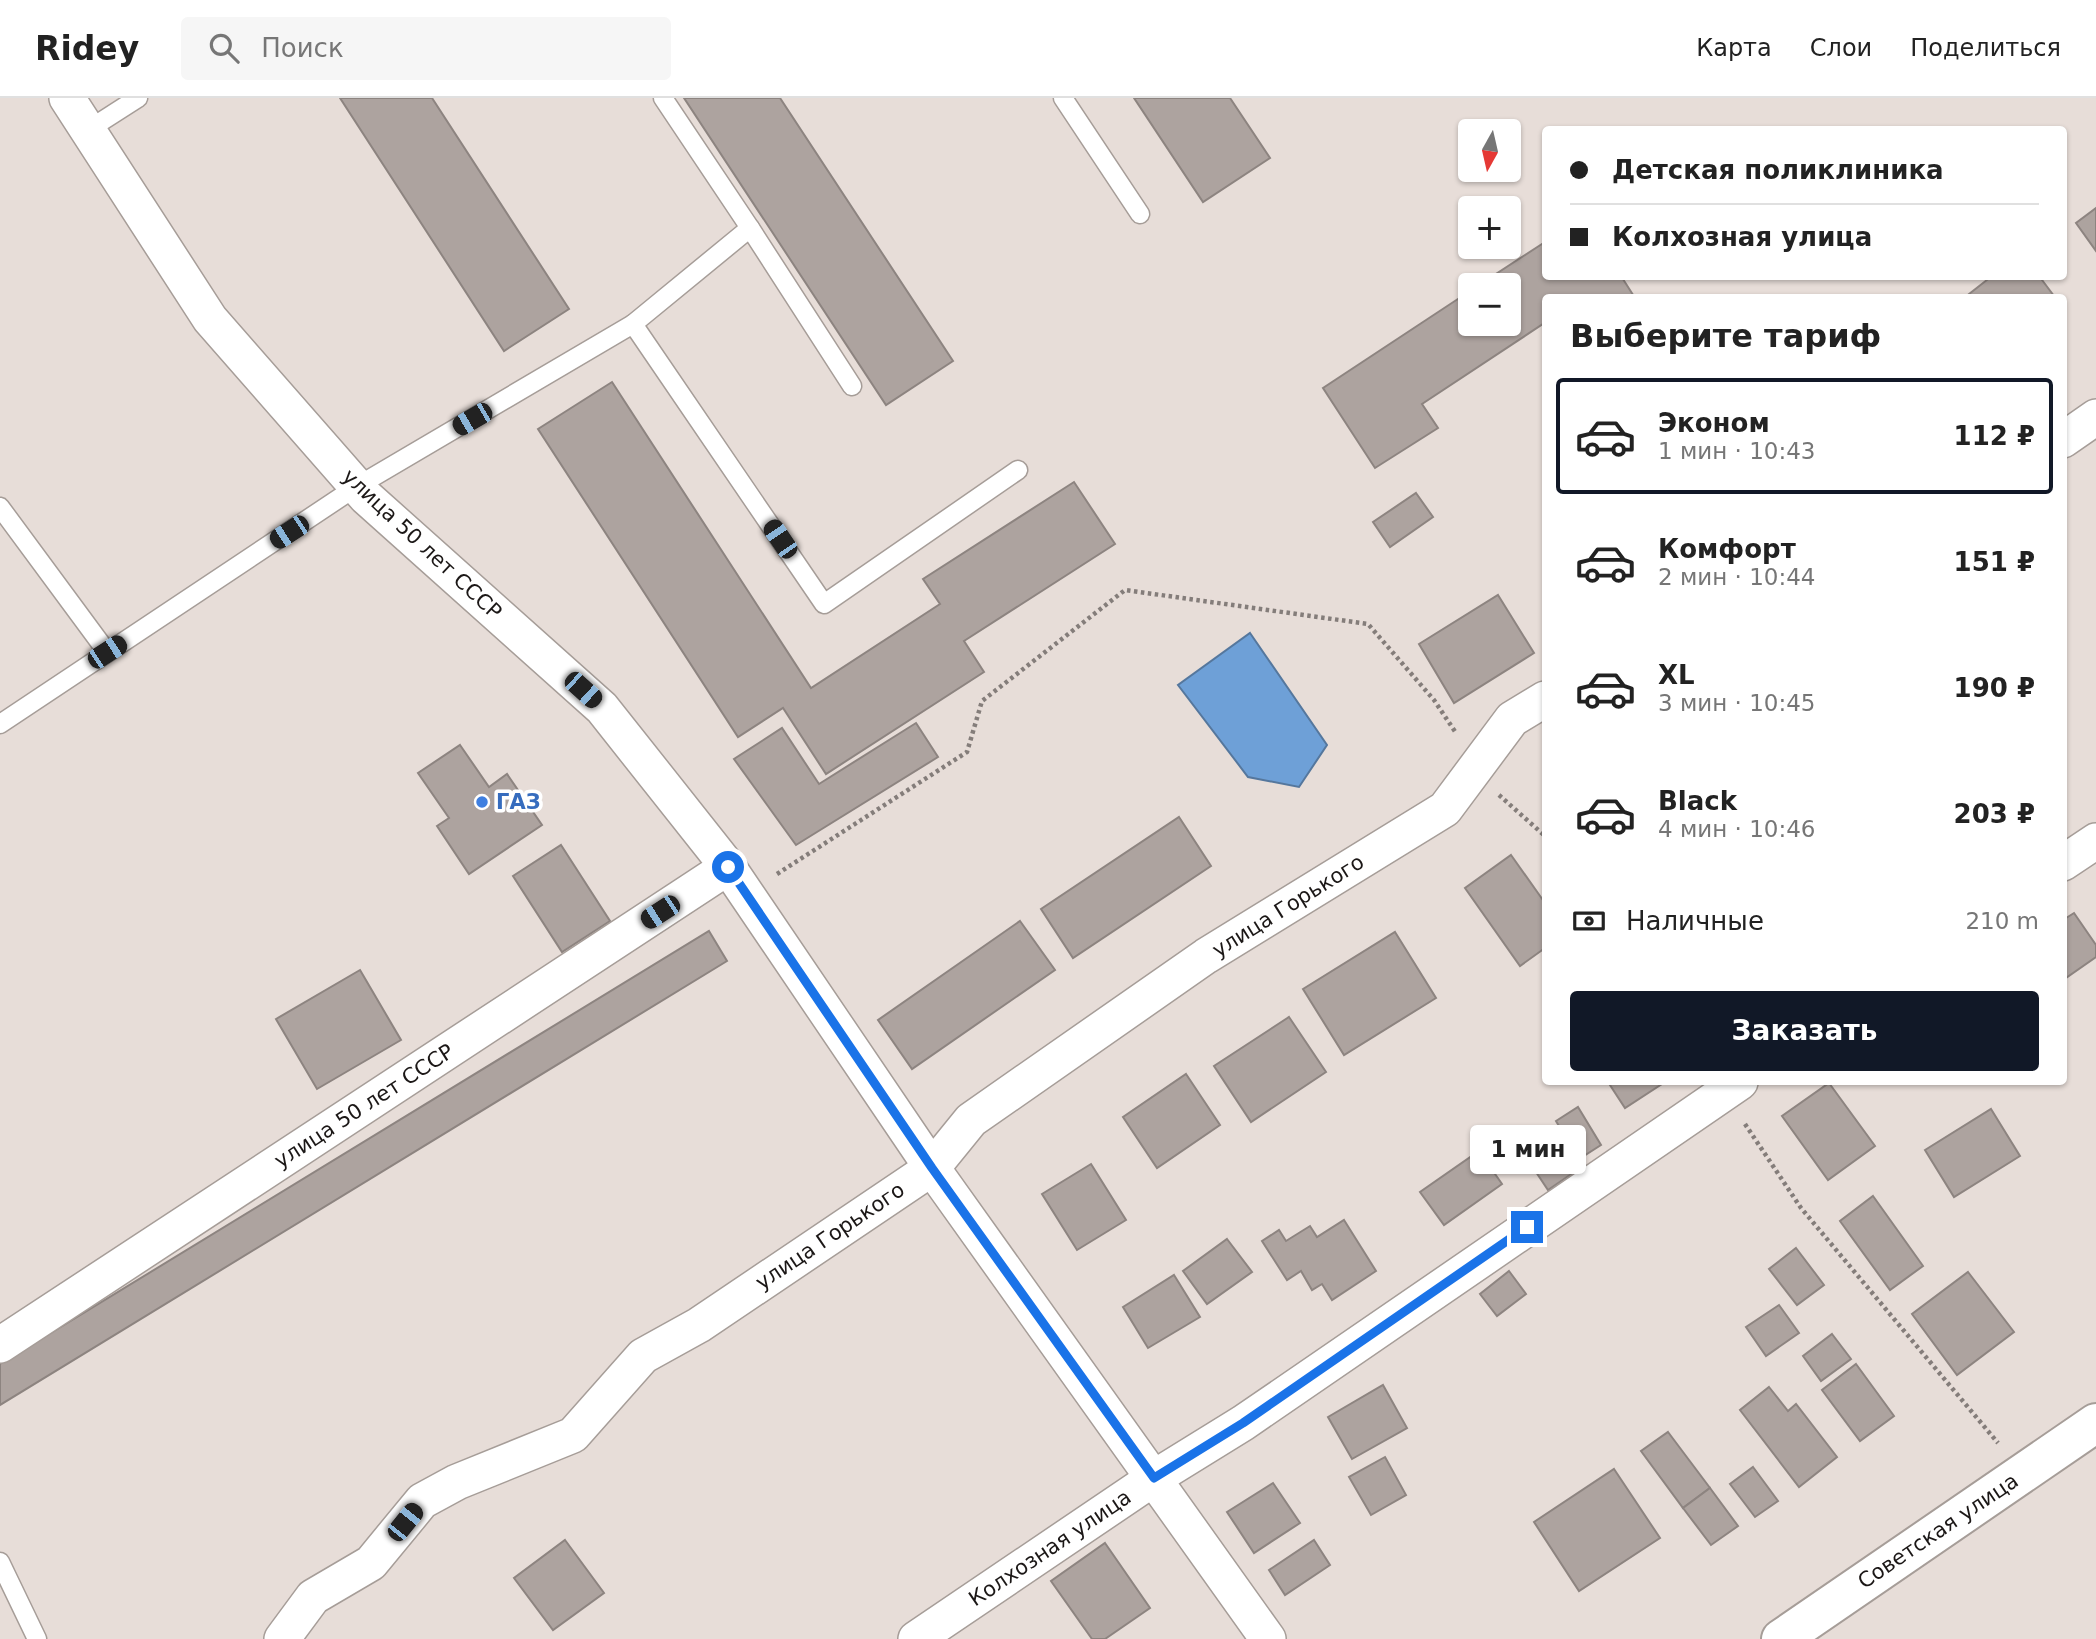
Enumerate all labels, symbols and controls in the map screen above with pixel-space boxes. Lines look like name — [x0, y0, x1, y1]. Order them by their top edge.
search box — [181, 17, 671, 80]
text: Ridey — [35, 29, 139, 68]
icon: search — [205, 29, 243, 67]
text: Поиск — [261, 33, 344, 63]
text: Карта — [1696, 34, 1772, 62]
text: Слои — [1810, 34, 1872, 62]
text: Поделиться — [1910, 34, 2061, 62]
north arrow — [1458, 119, 1521, 182]
map controls — [1458, 119, 1521, 336]
text: Детская поликлиника — [1612, 155, 1944, 185]
button: + — [1458, 196, 1521, 259]
text: Колхозная улица — [1612, 222, 1872, 252]
button: − — [1458, 273, 1521, 336]
text: Выберите тариф — [1570, 317, 1881, 355]
car — [449, 399, 496, 439]
icon: car — [1574, 405, 1637, 468]
text: Эконом — [1658, 408, 1770, 438]
text: 112 ₽ — [1954, 421, 2035, 451]
text: 1 мин · 10:43 — [1658, 438, 1816, 464]
street label: улица 50 лет СССР — [338, 464, 506, 624]
car — [266, 512, 313, 552]
car — [760, 516, 801, 562]
icon: car — [1574, 531, 1637, 594]
text: Комфорт — [1658, 534, 1796, 564]
text: 151 ₽ — [1954, 547, 2035, 577]
text: 2 мин · 10:44 — [1658, 564, 1816, 590]
car — [84, 632, 131, 672]
icon: car — [1574, 657, 1637, 720]
text: XL — [1658, 660, 1695, 690]
car — [561, 668, 606, 712]
text: 190 ₽ — [1954, 673, 2035, 703]
text: 3 мин · 10:45 — [1658, 690, 1816, 716]
icon: car — [1574, 783, 1637, 846]
text: Black — [1658, 786, 1737, 816]
place label: ГАЗ — [496, 790, 541, 814]
marker: ГАЗ — [474, 794, 490, 810]
text: 203 ₽ — [1954, 799, 2035, 829]
text: 4 мин · 10:46 — [1658, 816, 1816, 842]
street label: улица Горького — [1208, 850, 1368, 962]
route start — [712, 851, 744, 883]
car — [637, 892, 684, 932]
icon: cash — [1570, 902, 1608, 940]
text: Наличные — [1626, 906, 1764, 936]
text: 210 m — [1965, 908, 2039, 934]
button: Заказать — [1570, 991, 2039, 1071]
street label: улица 50 лет СССР — [270, 1039, 458, 1173]
callout: 1 мин — [1469, 1126, 1585, 1174]
text: 1 мин — [1491, 1136, 1565, 1162]
street label: улица Горького — [751, 1177, 909, 1295]
route end — [1511, 1211, 1543, 1243]
street label: Советская улица — [1853, 1468, 2023, 1594]
street label: Колхозная улица — [964, 1485, 1136, 1611]
car — [384, 1499, 427, 1545]

